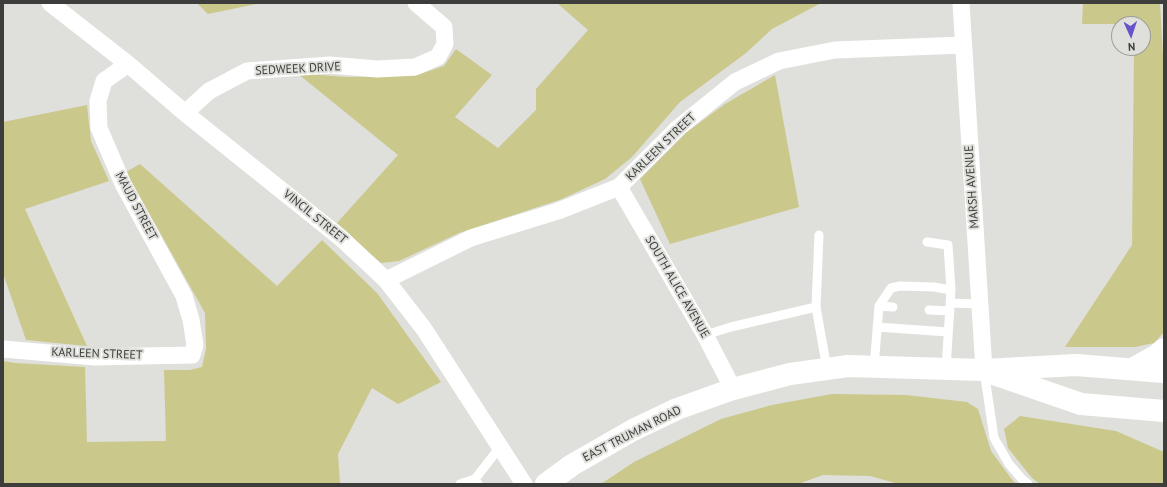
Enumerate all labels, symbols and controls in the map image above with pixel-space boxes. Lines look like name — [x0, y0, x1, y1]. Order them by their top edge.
north arrow — [1111, 16, 1151, 56]
text: N — [1128, 40, 1136, 54]
street label: SEDWEEK DRIVE — [255, 60, 341, 78]
street label: KARLEEN STREET — [623, 110, 699, 184]
street label: MARSH AVENUE — [962, 145, 982, 229]
street label: MAUD STREET — [112, 169, 160, 243]
street label: VINCIL STREET — [280, 187, 350, 247]
street label: SOUTH ALICE AVENUE — [642, 233, 712, 341]
street label: KARLEEN STREET — [51, 345, 143, 363]
street label: EAST TRUMAN ROAD — [580, 403, 684, 465]

